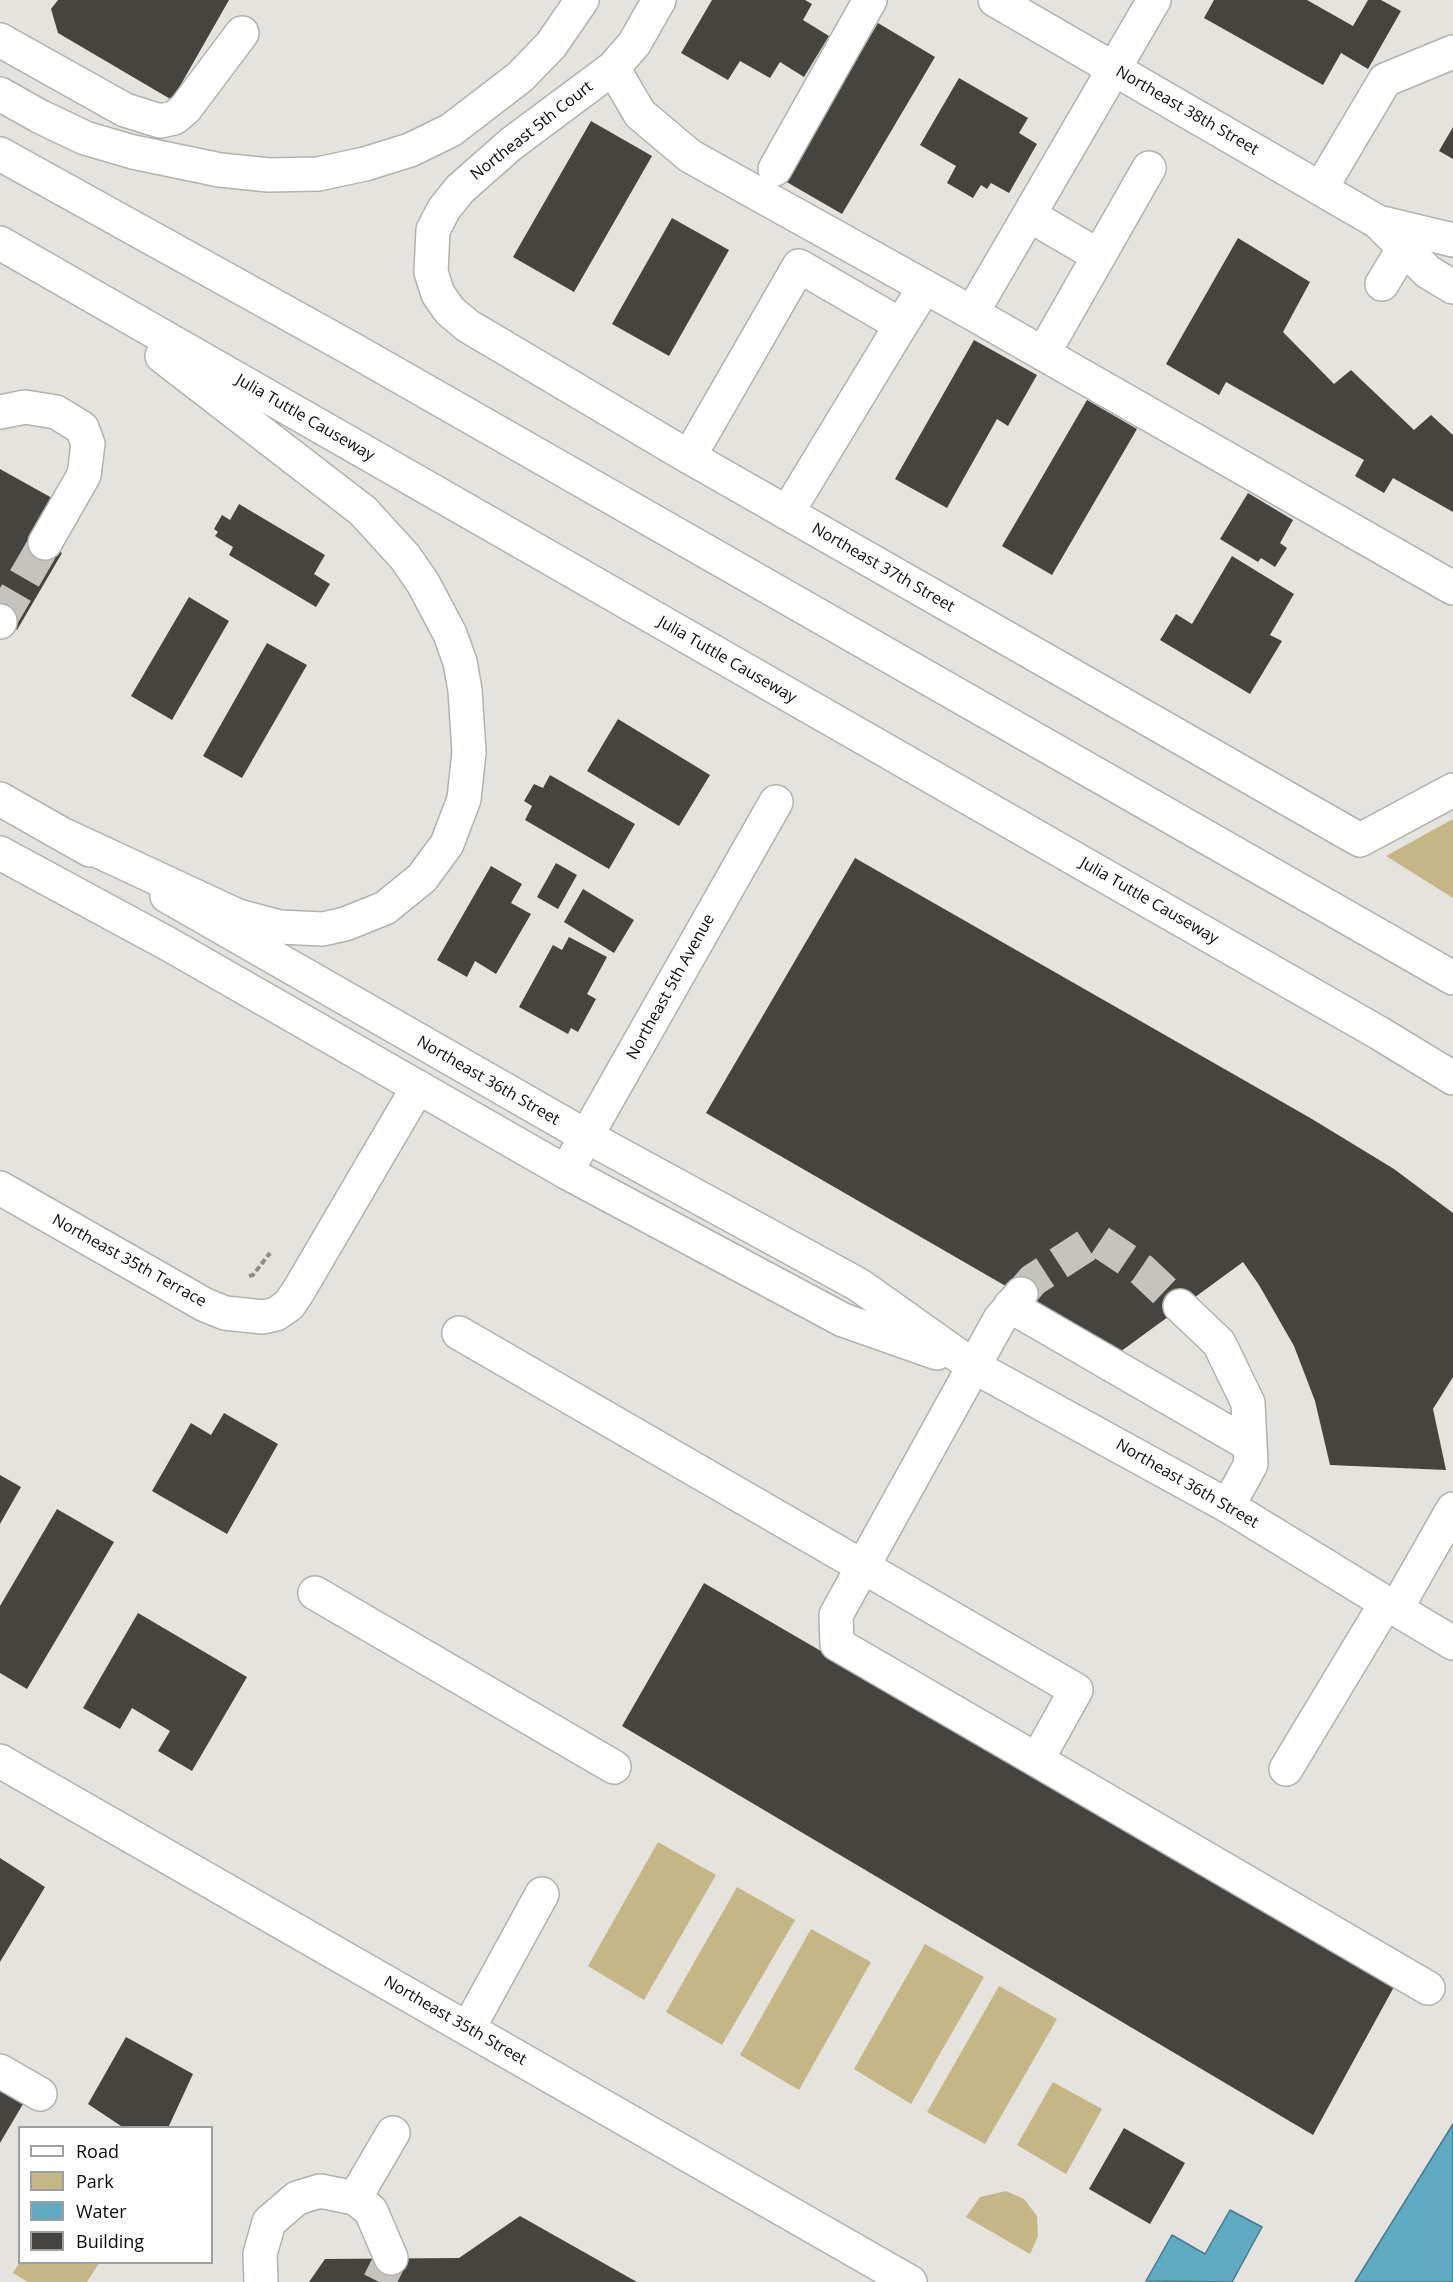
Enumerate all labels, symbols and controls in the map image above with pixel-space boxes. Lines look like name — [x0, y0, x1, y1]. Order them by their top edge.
street label: Northeast 38th Street — [1112, 62, 1262, 160]
street label: Northeast 5th Court — [467, 77, 597, 185]
street label: Julia Tuttle Causeway — [232, 370, 378, 466]
street label: Northeast 37th Street — [808, 519, 958, 617]
street label: Julia Tuttle Causeway — [654, 612, 800, 708]
street label: Julia Tuttle Causeway — [1076, 853, 1222, 949]
street label: Northeast 5th Avenue — [623, 911, 719, 1063]
street label: Northeast 36th Street — [413, 1032, 563, 1130]
street label: Northeast 35th Terrace — [48, 1211, 210, 1311]
street label: Northeast 36th Street — [1112, 1435, 1262, 1533]
street label: Northeast 35th Street — [380, 1972, 530, 2070]
legend — [18, 2126, 213, 2264]
text: Road — [76, 2139, 119, 2163]
text: Park — [76, 2169, 114, 2193]
text: Water — [76, 2199, 127, 2223]
text: Building — [76, 2229, 144, 2253]

